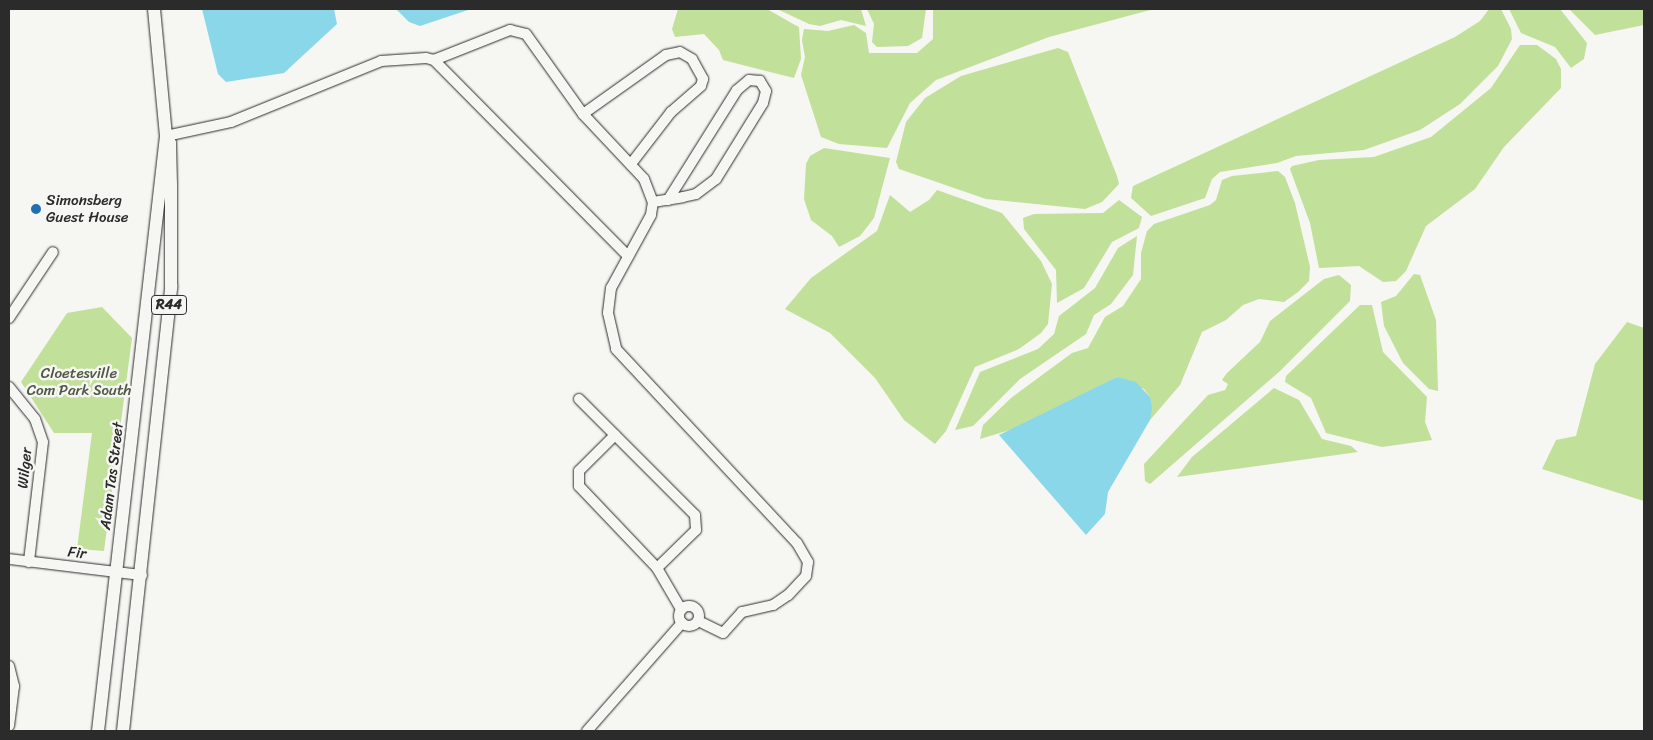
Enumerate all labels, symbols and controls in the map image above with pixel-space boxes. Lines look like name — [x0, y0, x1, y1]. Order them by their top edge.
place label: Simonsberg Guest House — [46, 191, 129, 226]
marker: Simonsberg Guest House — [30, 203, 42, 215]
road number: R44 — [150, 294, 188, 316]
park label: Cloetesville Com Park South — [26, 364, 132, 399]
street label: Adam Tas Street — [96, 421, 128, 531]
street label: Wilger — [14, 446, 36, 490]
street label: Fir — [67, 543, 87, 563]

